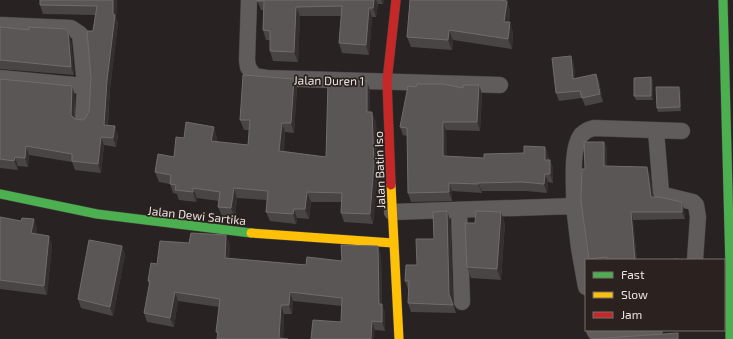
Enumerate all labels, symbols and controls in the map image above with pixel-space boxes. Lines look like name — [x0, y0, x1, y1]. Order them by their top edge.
street label: Jalan Duren 1 — [293, 72, 365, 88]
street label: Jalan Batin Iso — [371, 131, 387, 209]
street label: Jalan Dewi Sartika — [147, 203, 247, 227]
legend — [585, 259, 725, 331]
text: Fast — [621, 267, 645, 281]
text: Slow — [621, 287, 648, 301]
text: Jam — [621, 307, 642, 321]

